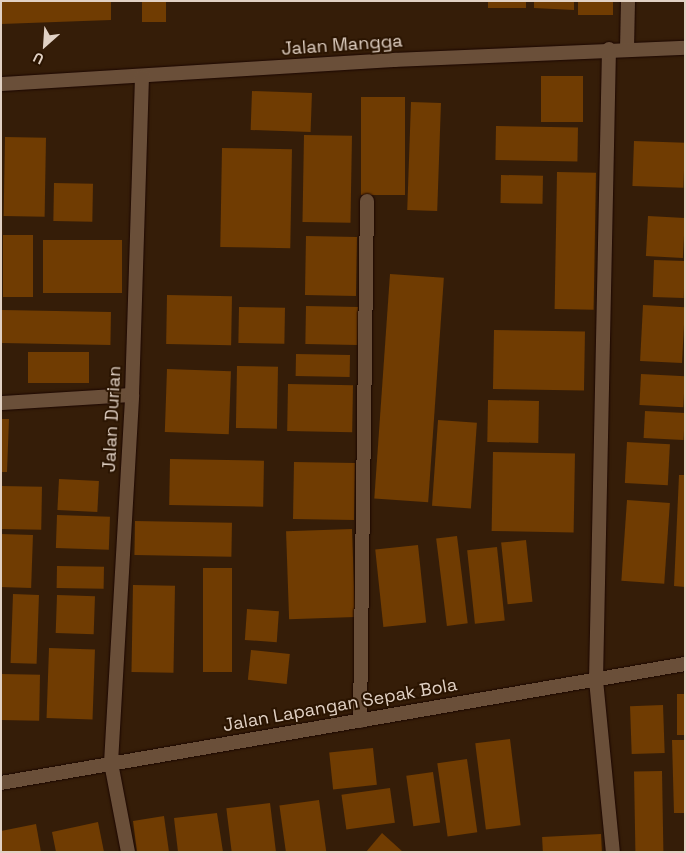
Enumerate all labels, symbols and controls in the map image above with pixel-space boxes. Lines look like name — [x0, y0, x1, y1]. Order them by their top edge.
north arrow — [20, 20, 70, 70]
street label: Jalan Mangga — [281, 30, 403, 60]
text: U — [30, 48, 47, 69]
street label: Jalan Durian — [98, 365, 126, 473]
street label: Jalan Lapangan Sepak Bola — [221, 674, 459, 736]

